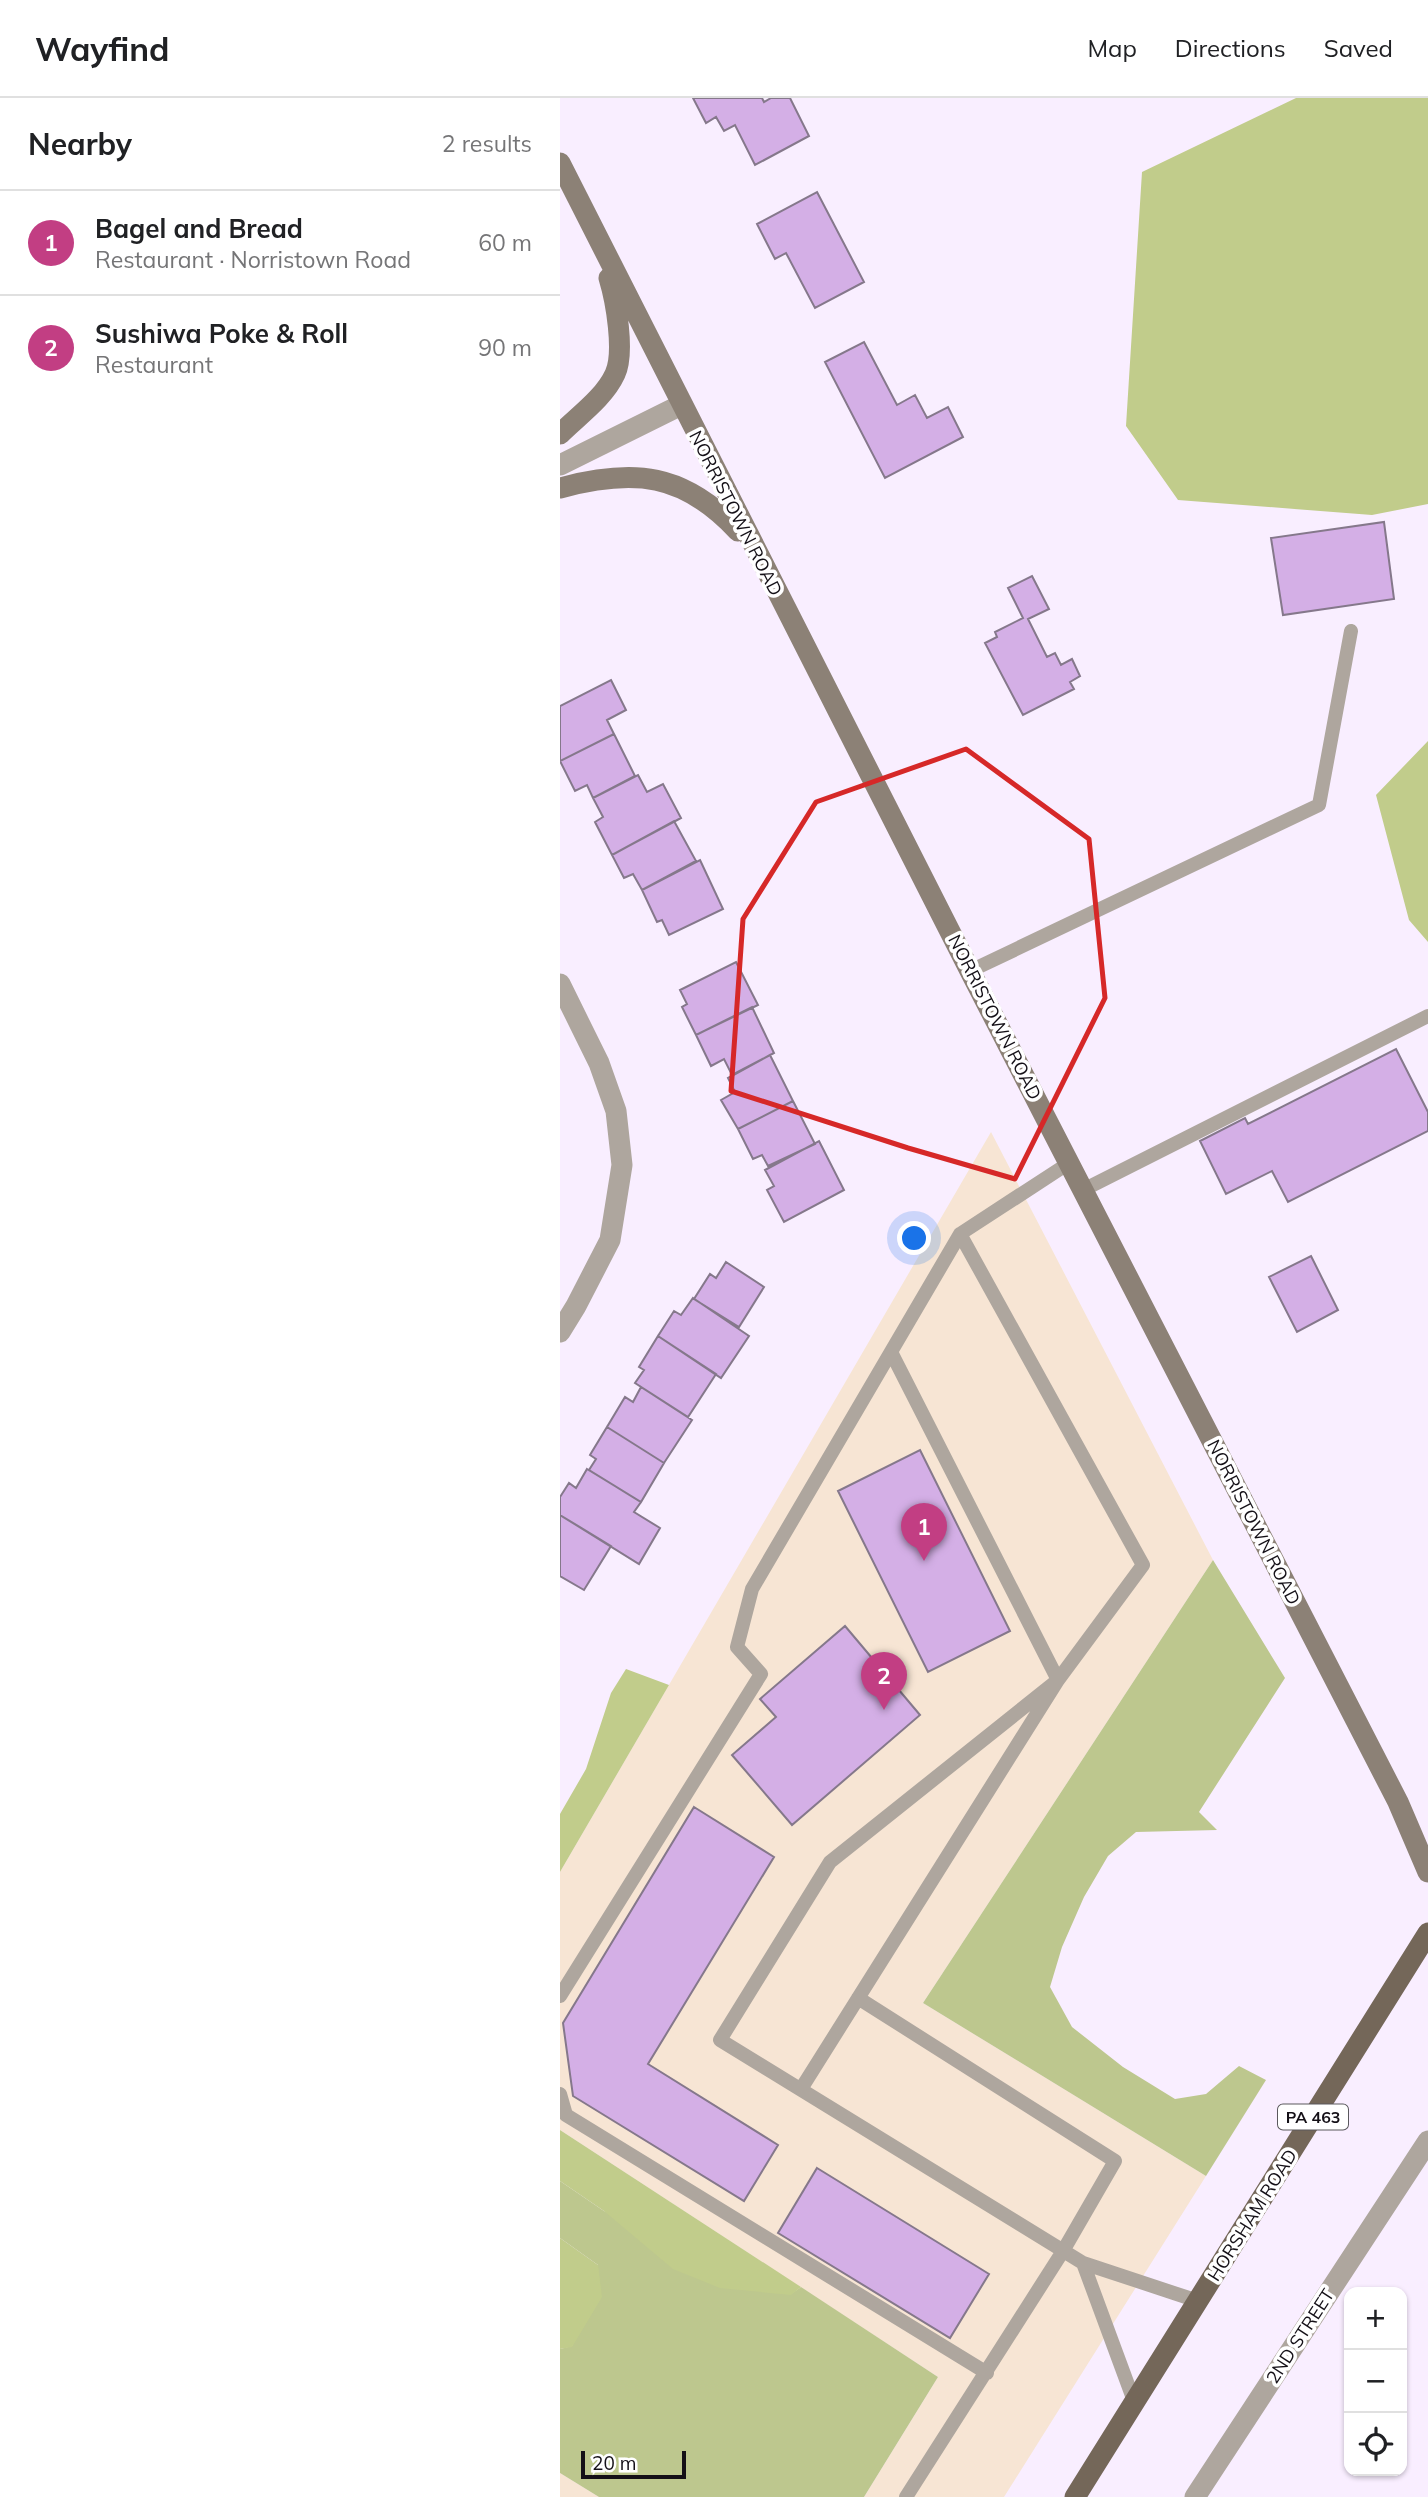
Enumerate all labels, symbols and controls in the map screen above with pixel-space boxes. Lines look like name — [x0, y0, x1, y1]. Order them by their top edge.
text: Wayfind — [35, 28, 170, 69]
text: Map — [1087, 33, 1137, 63]
text: Directions — [1175, 33, 1286, 63]
text: Saved — [1324, 33, 1393, 63]
text: Nearby — [28, 125, 132, 163]
text: 2 results — [442, 129, 532, 158]
text: Bagel and Bread — [95, 212, 303, 245]
text: 1 — [44, 228, 58, 257]
text: 60 m — [478, 228, 532, 257]
text: Restaurant · Norristown Road — [95, 245, 411, 274]
text: Sushiwa Poke & Roll — [95, 317, 348, 350]
text: 2 — [44, 333, 58, 362]
text: 90 m — [478, 333, 532, 362]
text: Restaurant — [95, 350, 213, 379]
street label: NORRISTOWN ROAD — [684, 427, 788, 599]
street label: NORRISTOWN ROAD — [943, 931, 1047, 1103]
your location — [897, 1221, 931, 1255]
street label: NORRISTOWN ROAD — [1202, 1436, 1306, 1608]
pin: 1 — [901, 1503, 947, 1561]
pin: 2 — [861, 1652, 907, 1710]
road number: PA 463 — [1278, 2105, 1348, 2130]
street label: HORSHAM ROAD — [1202, 2145, 1302, 2285]
street label: 2ND STREET — [1261, 2284, 1339, 2388]
map controls — [1344, 2287, 1407, 2476]
button: + — [1344, 2287, 1407, 2350]
button: − — [1344, 2350, 1407, 2413]
button: locate — [1344, 2413, 1407, 2476]
scale bar — [581, 2448, 686, 2480]
text: 20 m — [592, 2451, 636, 2475]

